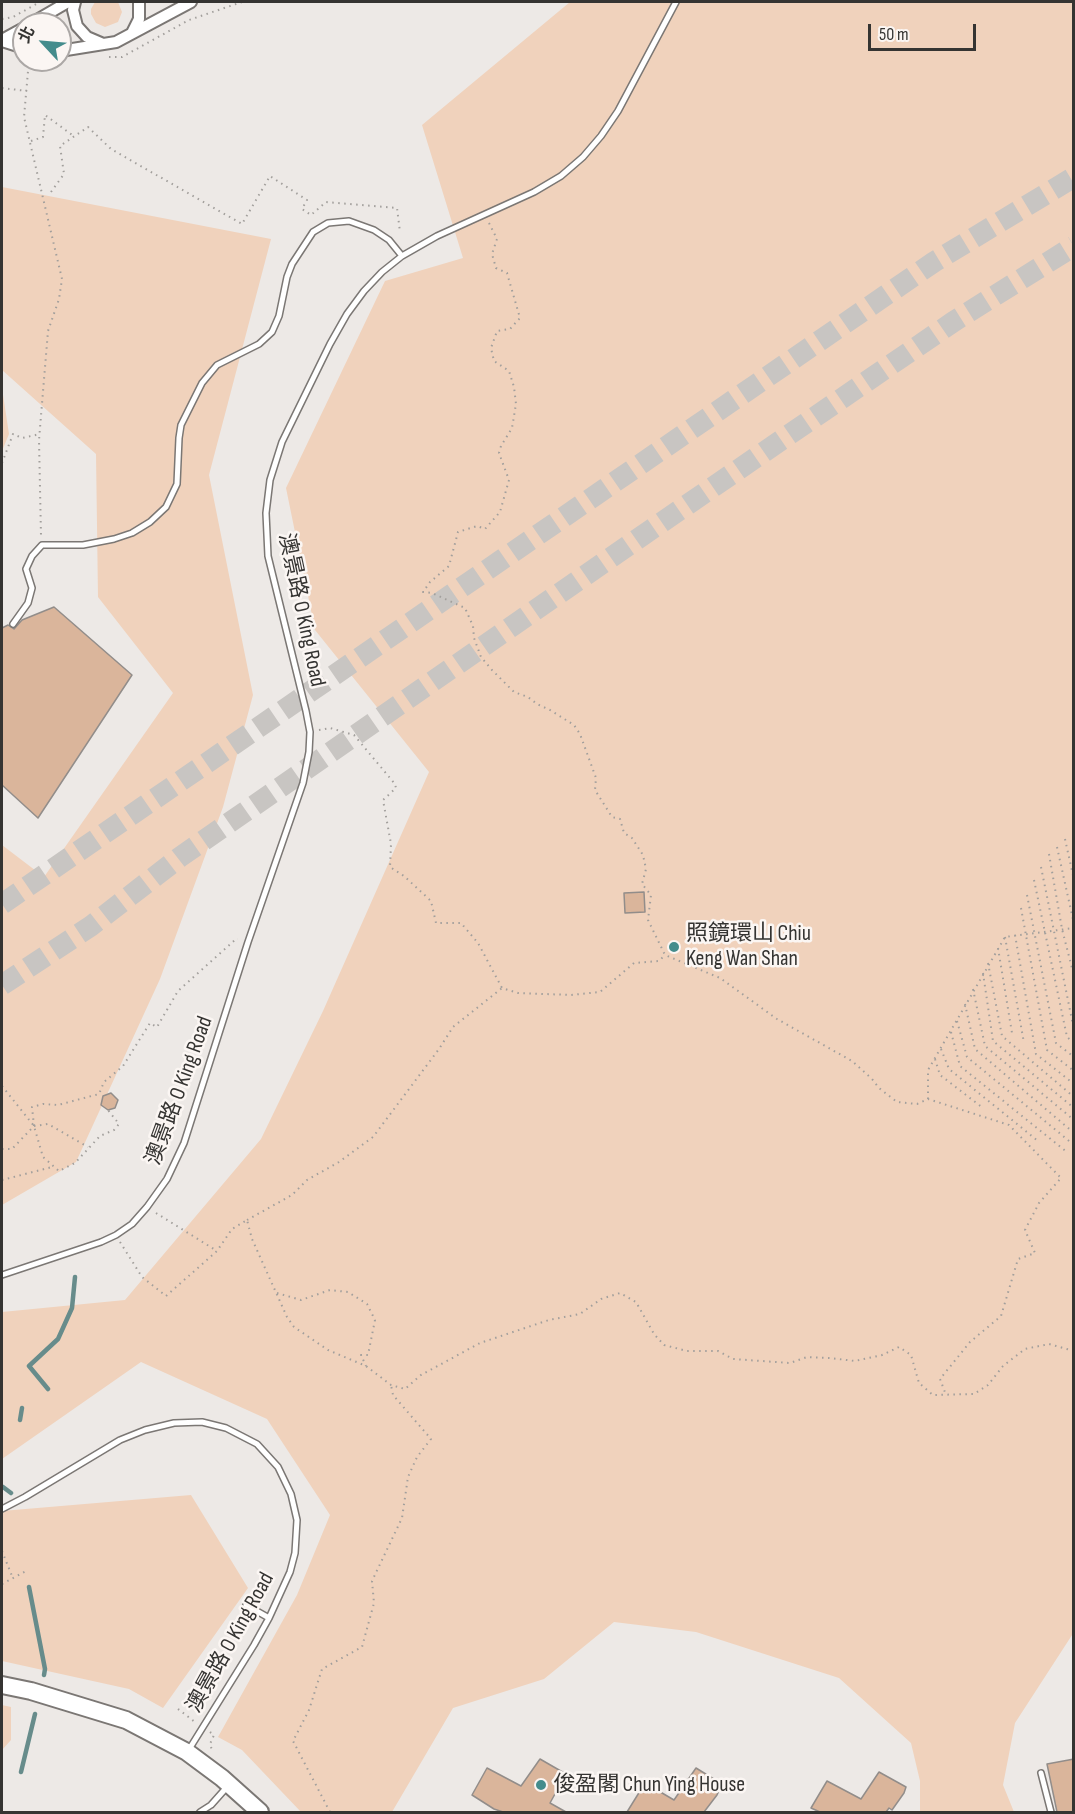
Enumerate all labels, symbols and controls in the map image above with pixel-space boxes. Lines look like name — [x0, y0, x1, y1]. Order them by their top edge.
north arrow — [12, 12, 72, 72]
scale bar — [871, 12, 979, 50]
text: 北 — [15, 23, 39, 46]
text: 50 m — [879, 24, 909, 45]
street label: 澳景路 O King Road — [272, 531, 330, 689]
place label: 照鏡環山 Chiu Keng Wan Shan — [686, 921, 811, 972]
marker: 照鏡環山 Chiu Keng Wan Shan — [667, 940, 681, 954]
street label: 澳景路 O King Road — [141, 1013, 219, 1169]
street label: 澳景路 O King Road — [182, 1568, 280, 1718]
place label: 俊盈閣 Chun Ying House — [553, 1772, 745, 1798]
marker: 俊盈閣 Chun Ying House — [534, 1778, 548, 1792]

